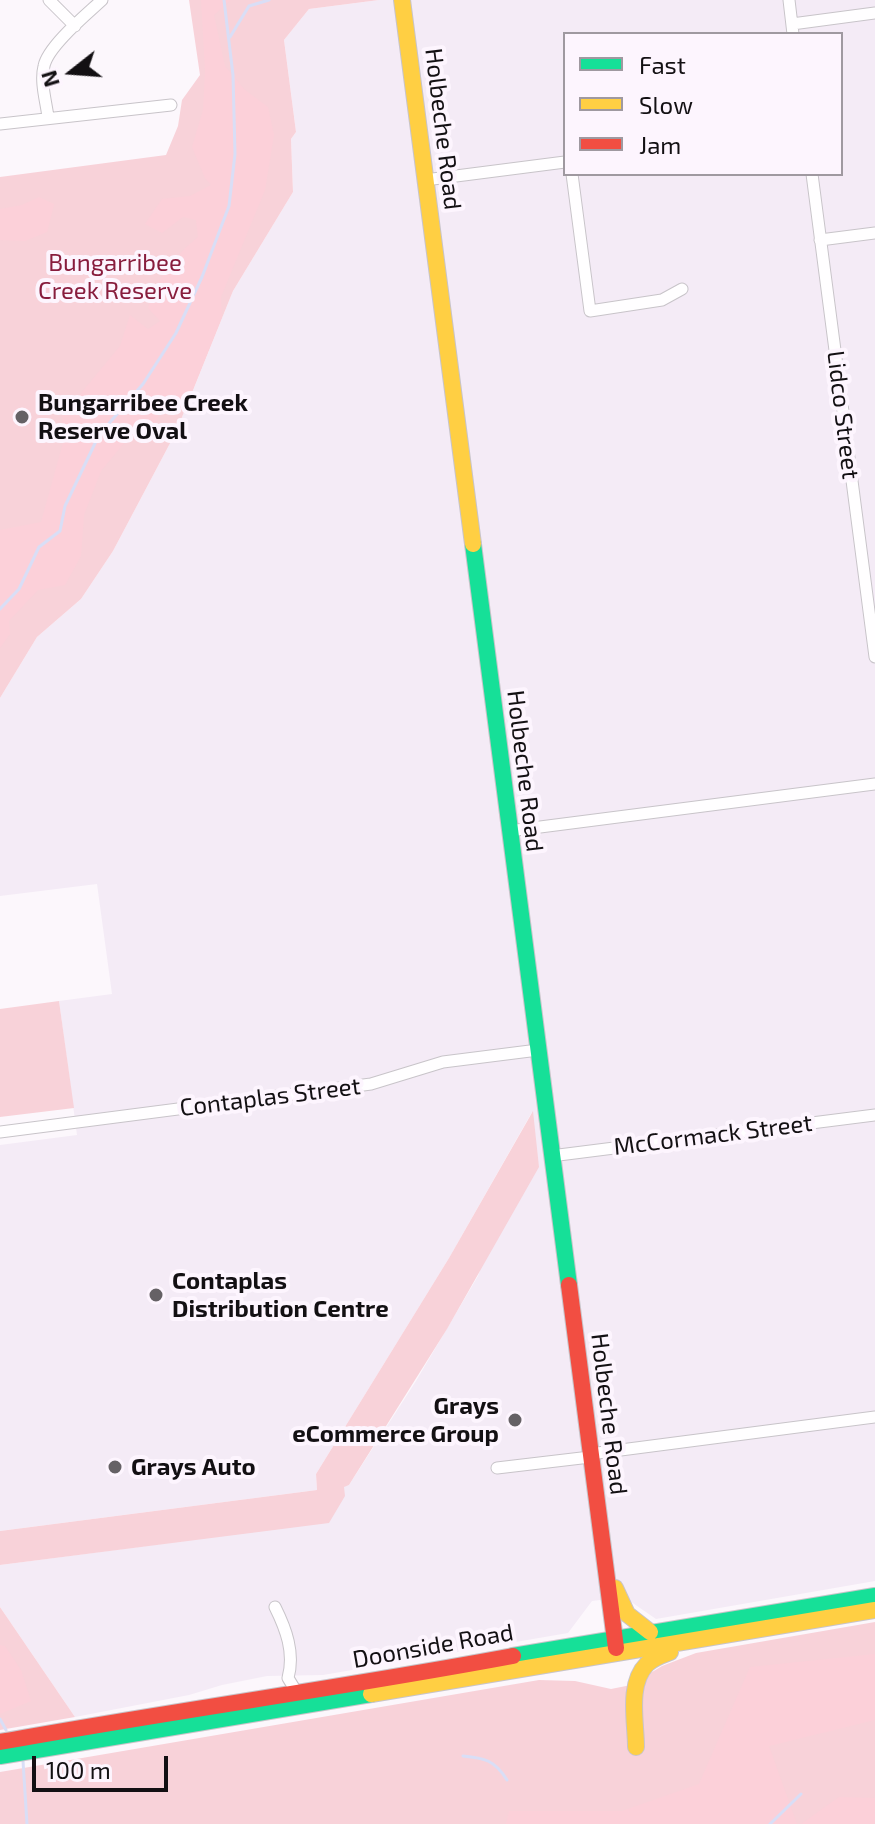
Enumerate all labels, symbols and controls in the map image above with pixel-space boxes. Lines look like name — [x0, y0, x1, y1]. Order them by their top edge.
north arrow — [32, 32, 112, 112]
legend — [563, 32, 843, 176]
street label: Holbeche Road — [419, 47, 467, 211]
text: Fast — [639, 50, 686, 79]
text: N — [34, 68, 64, 90]
text: Slow — [639, 90, 693, 119]
text: Jam — [639, 130, 681, 159]
park label: Bungarribee Creek Reserve — [38, 249, 192, 305]
street label: Lidco Street — [821, 349, 865, 481]
place label: Bungarribee Creek Reserve Oval — [38, 389, 248, 445]
marker: Bungarribee Creek Reserve Oval — [13, 408, 31, 426]
street label: Holbeche Road — [501, 689, 549, 853]
street label: Contaplas Street — [178, 1072, 362, 1122]
street label: McCormack Street — [612, 1109, 814, 1161]
place label: Contaplas Distribution Centre — [172, 1267, 389, 1323]
marker: Contaplas Distribution Centre — [147, 1286, 165, 1304]
street label: Holbeche Road — [585, 1332, 633, 1496]
place label: Grays eCommerce Group — [292, 1392, 499, 1448]
marker: Grays eCommerce Group — [506, 1411, 524, 1429]
place label: Grays Auto — [131, 1453, 256, 1481]
marker: Grays Auto — [106, 1458, 124, 1476]
street label: Doonside Road — [350, 1618, 516, 1674]
scale bar — [36, 1740, 172, 1790]
text: 100 m — [46, 1755, 111, 1784]

